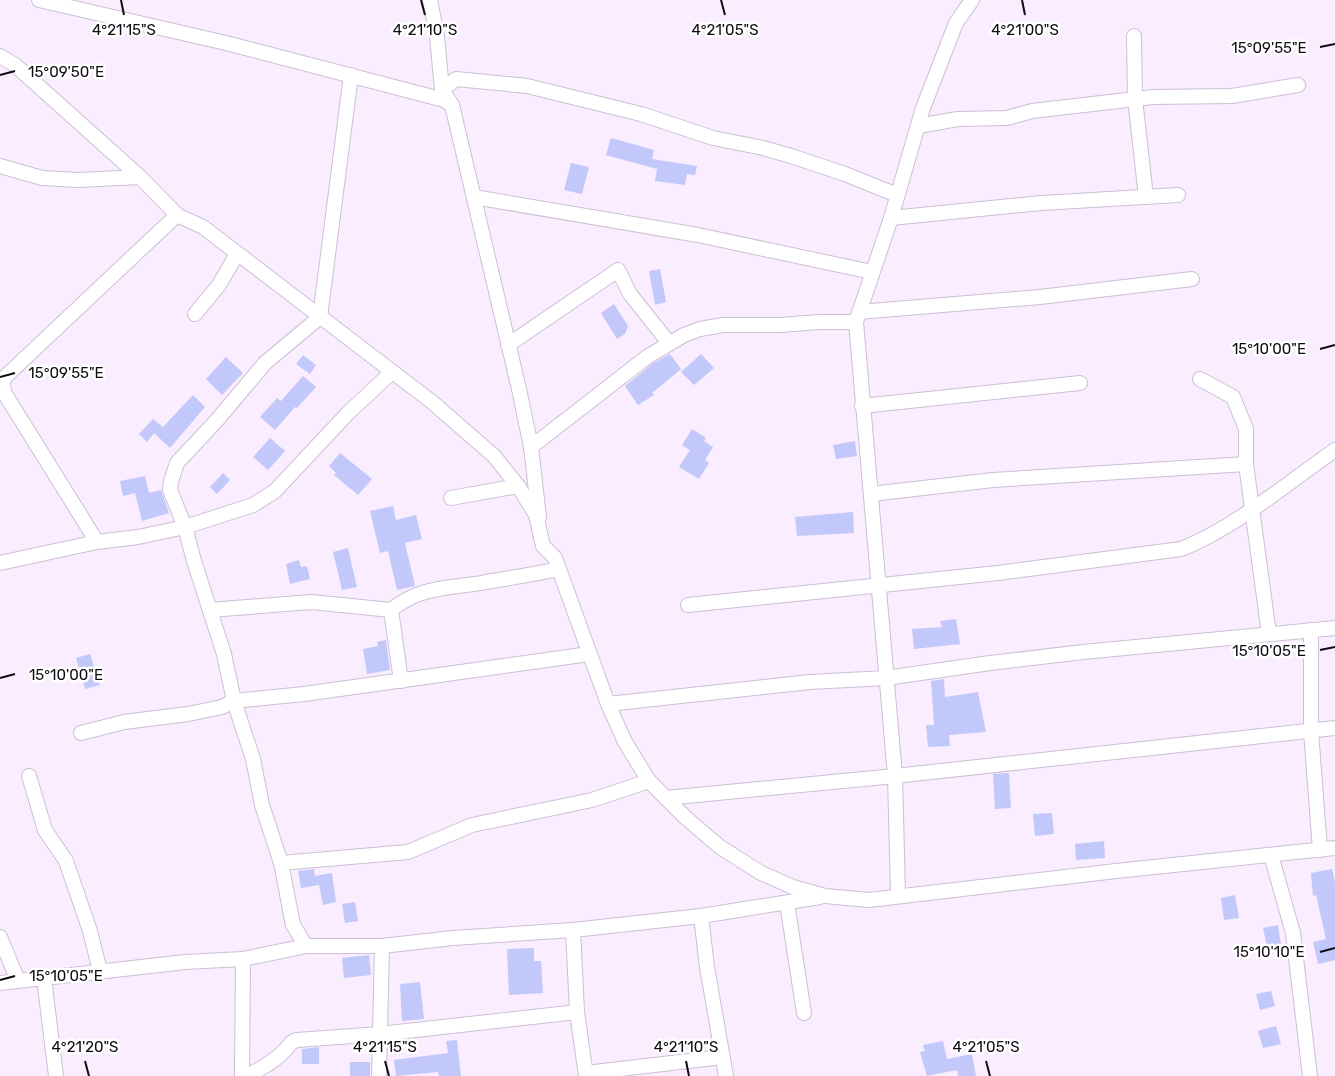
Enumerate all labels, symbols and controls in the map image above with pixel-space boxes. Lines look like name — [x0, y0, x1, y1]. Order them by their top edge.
text: 4°21'15"S — [92, 21, 156, 39]
text: 4°21'10"S — [393, 21, 457, 39]
text: 4°21'05"S — [691, 21, 759, 39]
text: 4°21'00"S — [991, 21, 1059, 39]
text: 15°09'55"E — [1231, 39, 1307, 57]
text: 15°09'50"E — [28, 63, 104, 81]
text: 15°10'00"E — [1232, 340, 1306, 358]
text: 15°09'55"E — [28, 364, 104, 382]
text: 15°10'05"E — [1232, 642, 1306, 660]
text: 15°10'00"E — [29, 666, 103, 684]
text: 15°10'10"E — [1233, 943, 1305, 961]
text: 15°10'05"E — [29, 967, 103, 985]
text: 4°21'20"S — [52, 1038, 118, 1056]
text: 4°21'15"S — [353, 1038, 417, 1056]
text: 4°21'10"S — [654, 1038, 718, 1056]
text: 4°21'05"S — [952, 1038, 1020, 1056]

